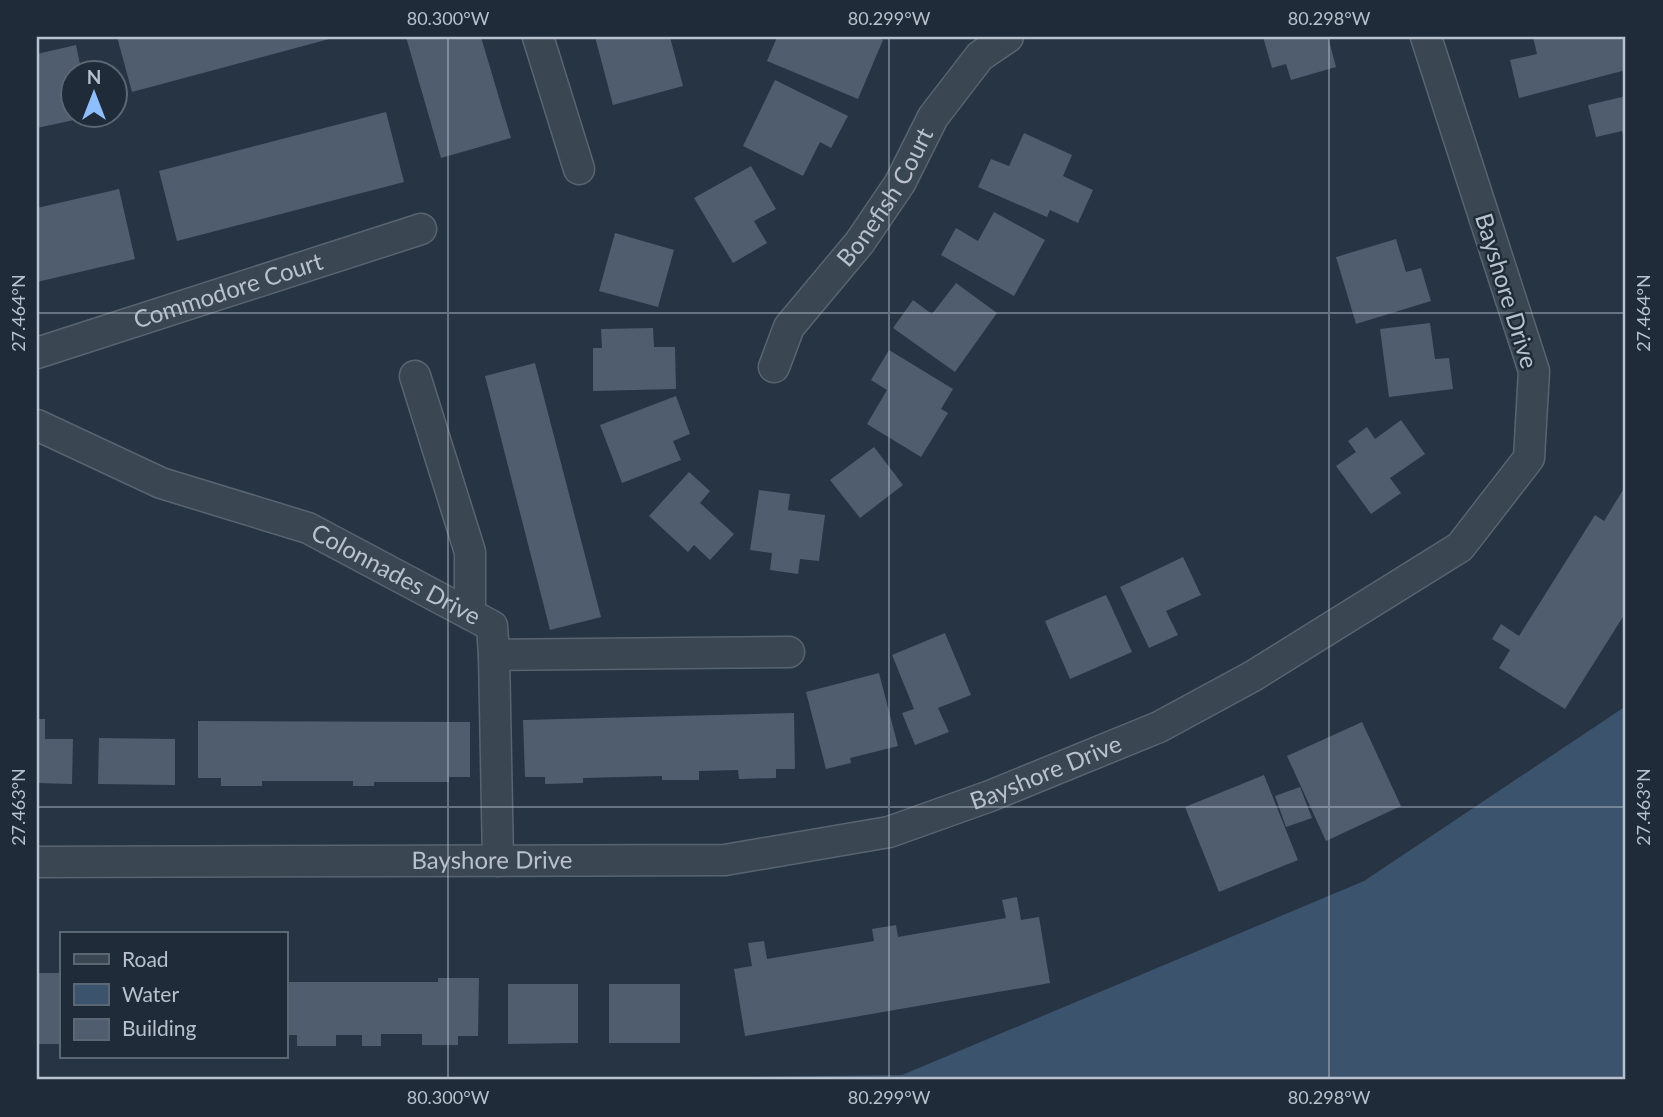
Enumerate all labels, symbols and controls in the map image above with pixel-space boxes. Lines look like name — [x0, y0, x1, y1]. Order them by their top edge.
text: 80.300°W — [407, 7, 490, 29]
text: 80.299°W — [848, 7, 931, 29]
text: 80.298°W — [1288, 7, 1371, 29]
north arrow — [60, 60, 130, 130]
text: N — [87, 65, 101, 88]
street label: Bonefish Court — [830, 122, 938, 272]
street label: Bayshore Drive — [1470, 209, 1545, 372]
street label: Commodore Court — [130, 246, 326, 334]
text: 27.464°N — [7, 274, 29, 352]
text: 27.464°N — [1632, 274, 1654, 352]
street label: Colonnades Drive — [307, 517, 486, 630]
street label: Bayshore Drive — [966, 728, 1125, 815]
text: 27.463°N — [7, 768, 29, 846]
text: 27.463°N — [1632, 768, 1654, 846]
street label: Bayshore Drive — [411, 844, 572, 874]
legend — [60, 932, 287, 1058]
text: Road — [122, 946, 169, 971]
text: Water — [122, 981, 179, 1006]
text: Building — [122, 1015, 197, 1040]
text: 80.300°W — [407, 1086, 490, 1108]
text: 80.299°W — [848, 1086, 931, 1108]
text: 80.298°W — [1288, 1086, 1371, 1108]

